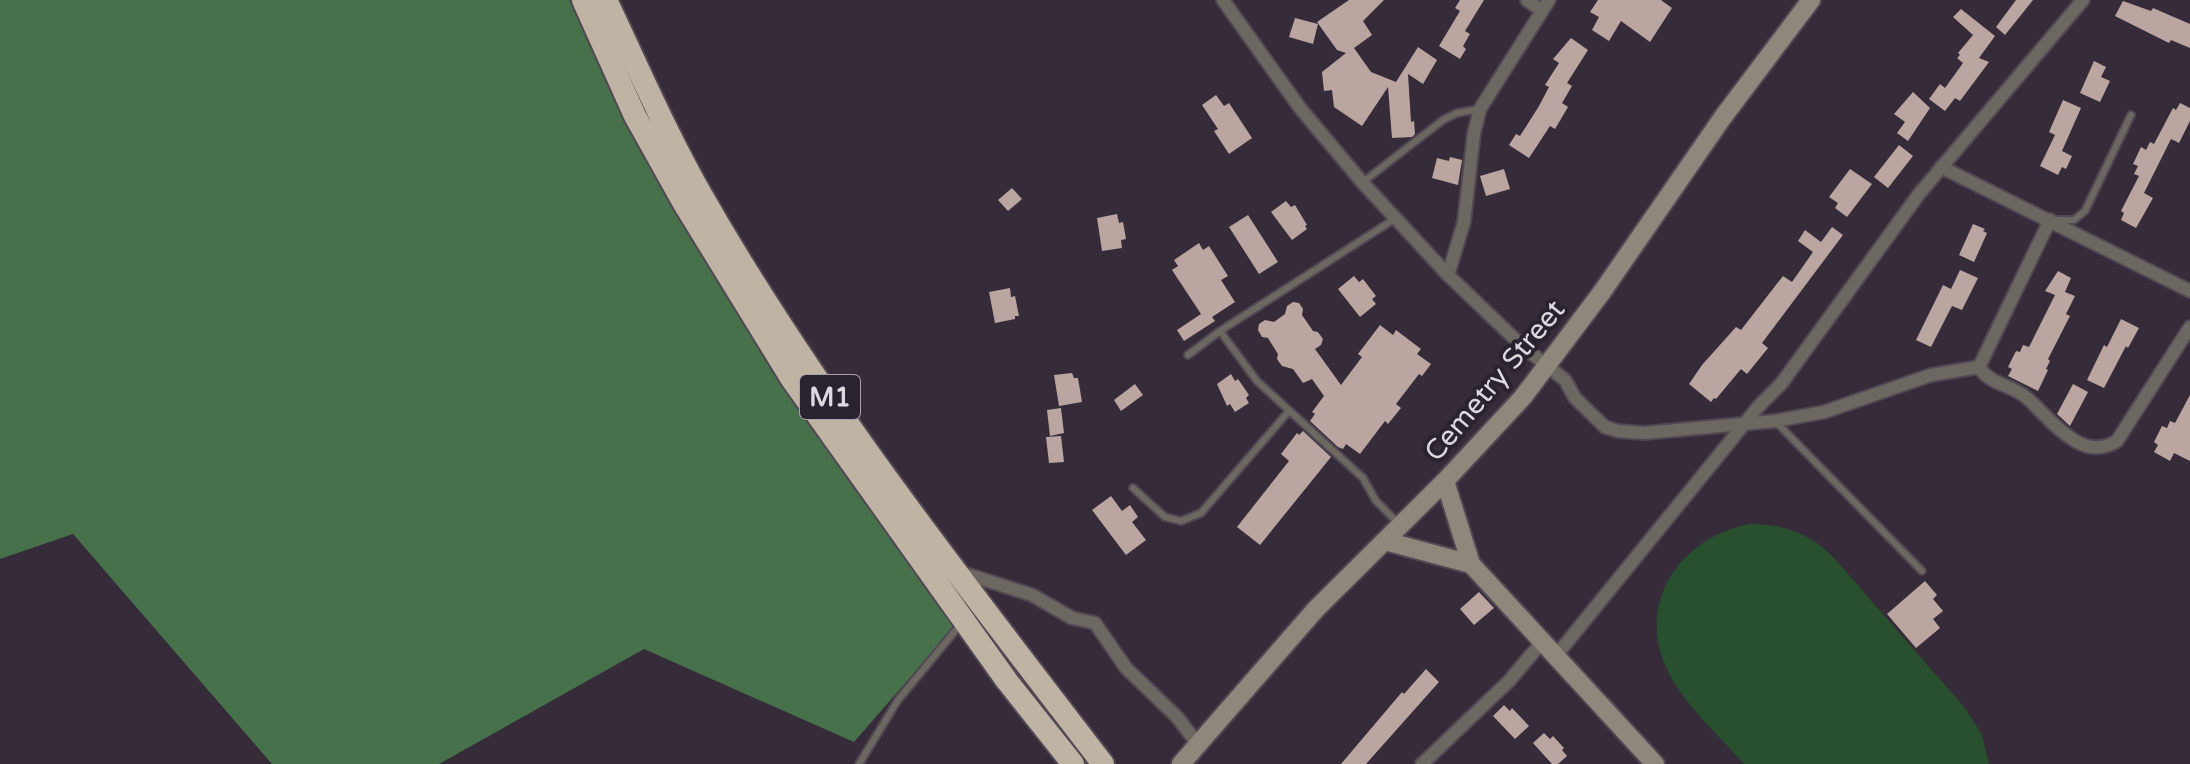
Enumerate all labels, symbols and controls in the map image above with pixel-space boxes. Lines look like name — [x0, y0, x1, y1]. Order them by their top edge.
street label: Cemetry Street — [1417, 293, 1572, 468]
road number: M1 — [800, 375, 860, 419]

